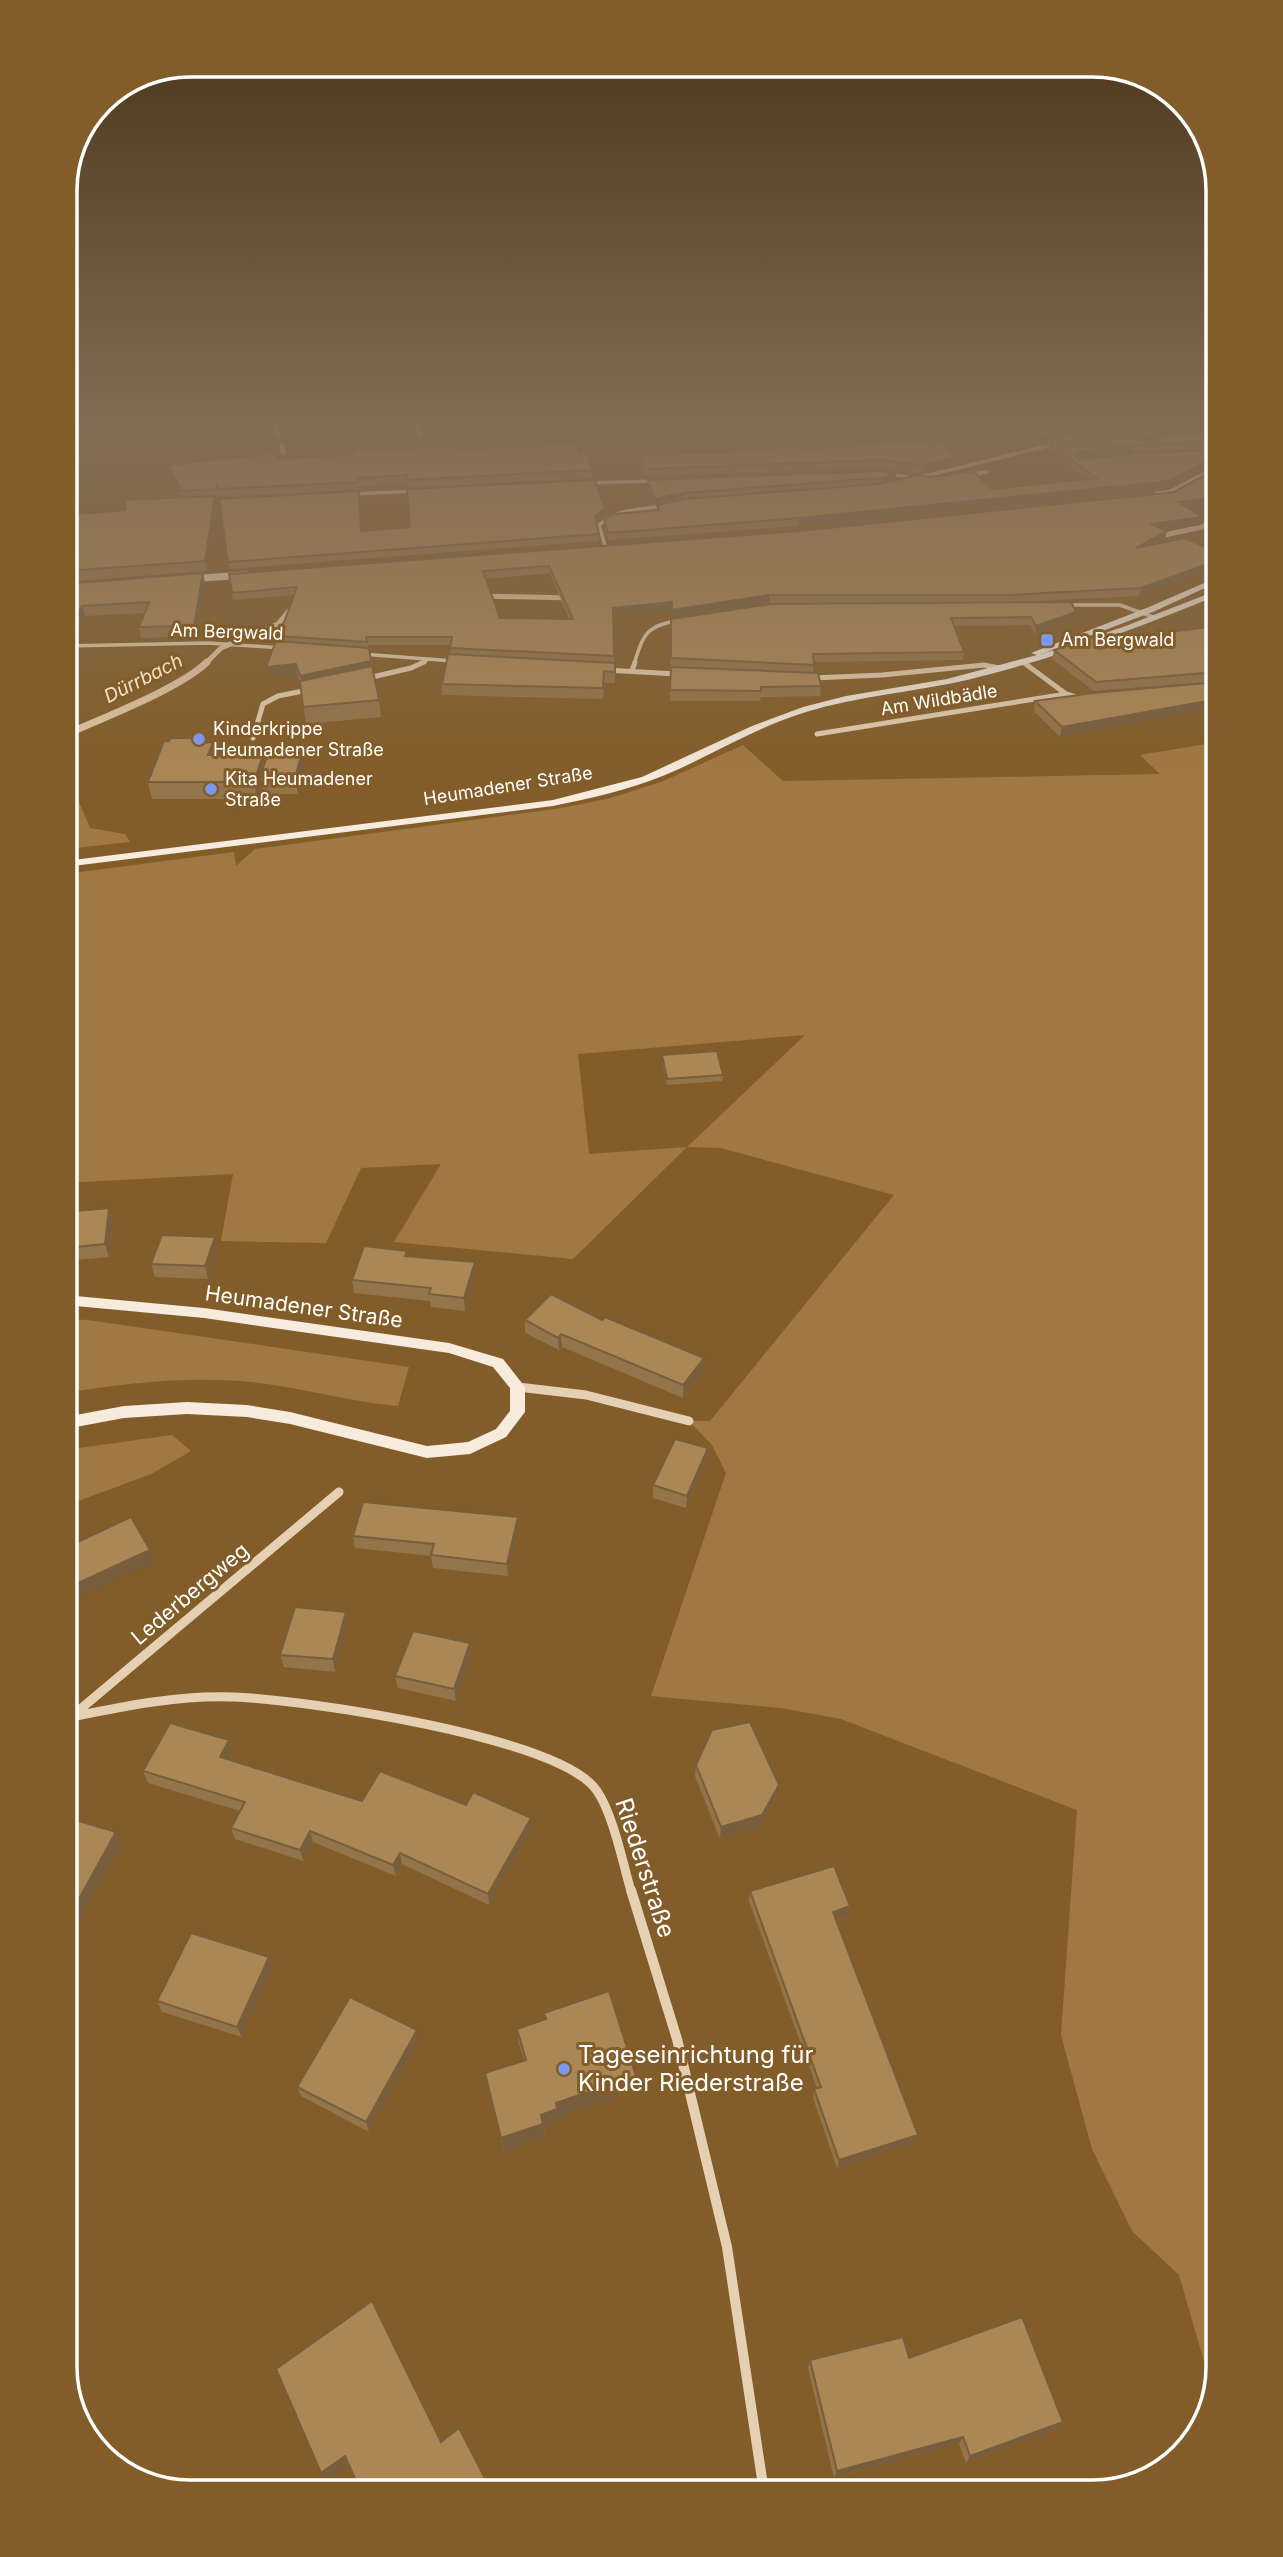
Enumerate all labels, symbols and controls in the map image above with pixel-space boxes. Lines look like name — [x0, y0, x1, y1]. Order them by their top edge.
street label: Am Bergwald — [170, 619, 284, 644]
place label: Am Bergwald — [1061, 629, 1174, 650]
marker: Am Bergwald — [1039, 632, 1055, 648]
water label: Dürrbach — [100, 649, 186, 708]
street label: Am Wildbädle — [879, 680, 999, 719]
place label: Kinderkrippe Heumadener Straße — [213, 718, 384, 760]
marker: Kinderkrippe Heumadener Straße — [191, 731, 207, 747]
street label: Heumadener Straße — [422, 762, 594, 809]
place label: Kita Heumadener Straße — [225, 768, 373, 810]
marker: Kita Heumadener Straße — [203, 781, 219, 797]
street label: Heumadener Straße — [204, 1280, 404, 1333]
street label: Lederbergweg — [126, 1537, 253, 1650]
street label: Riederstraße — [609, 1795, 682, 1941]
place label: Tageseinrichtung für Kinder Riederstraße — [578, 2040, 814, 2097]
marker: Tageseinrichtung für Kinder Riederstraße — [556, 2061, 572, 2077]

